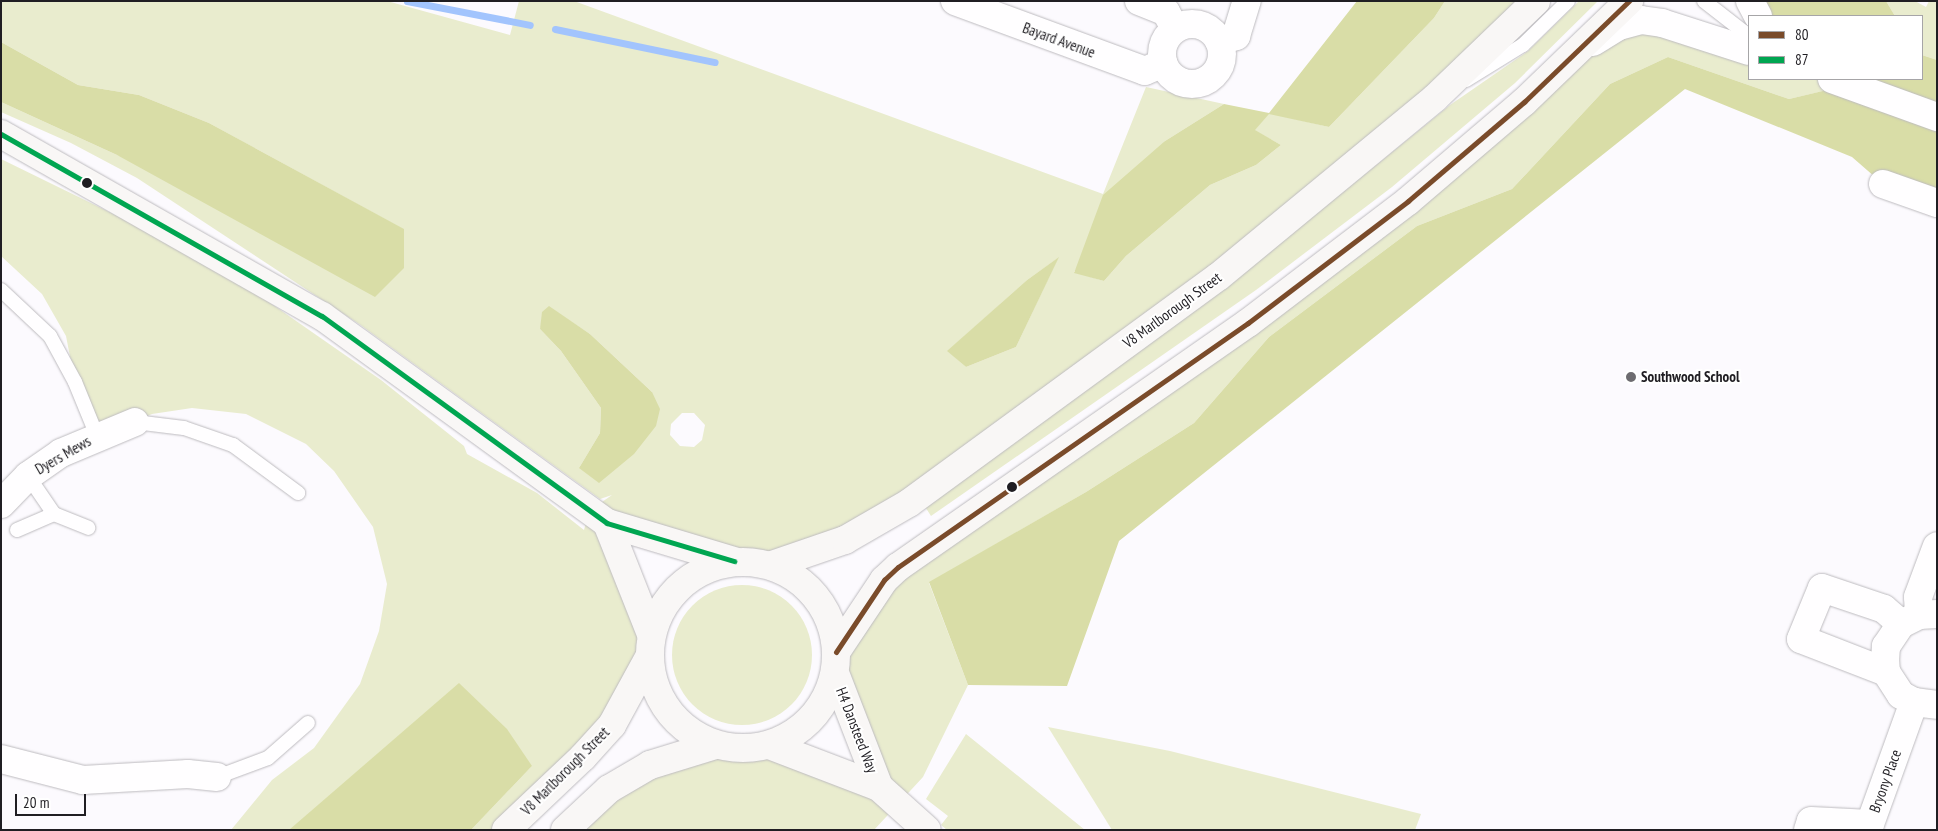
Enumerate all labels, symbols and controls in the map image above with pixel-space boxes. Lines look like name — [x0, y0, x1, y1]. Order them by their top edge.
legend — [1748, 15, 1923, 80]
street label: Bayard Avenue — [1020, 18, 1098, 62]
text: 80 — [1795, 25, 1809, 44]
text: 87 — [1795, 50, 1809, 69]
unlabelled marker — [82, 178, 92, 188]
street label: V8 Marlborough Street — [1119, 268, 1225, 352]
place label: Southwood School — [1641, 368, 1740, 386]
marker: Southwood School — [1625, 371, 1637, 383]
street label: Dyers Mews — [32, 432, 94, 478]
unlabelled marker — [1007, 482, 1017, 492]
street label: H4 Dansteed Way — [832, 684, 882, 776]
street label: V8 Marlborough Street — [517, 723, 613, 819]
street label: Bryony Place — [1865, 747, 1905, 815]
scale bar — [18, 784, 89, 816]
text: 20 m — [23, 793, 49, 812]

